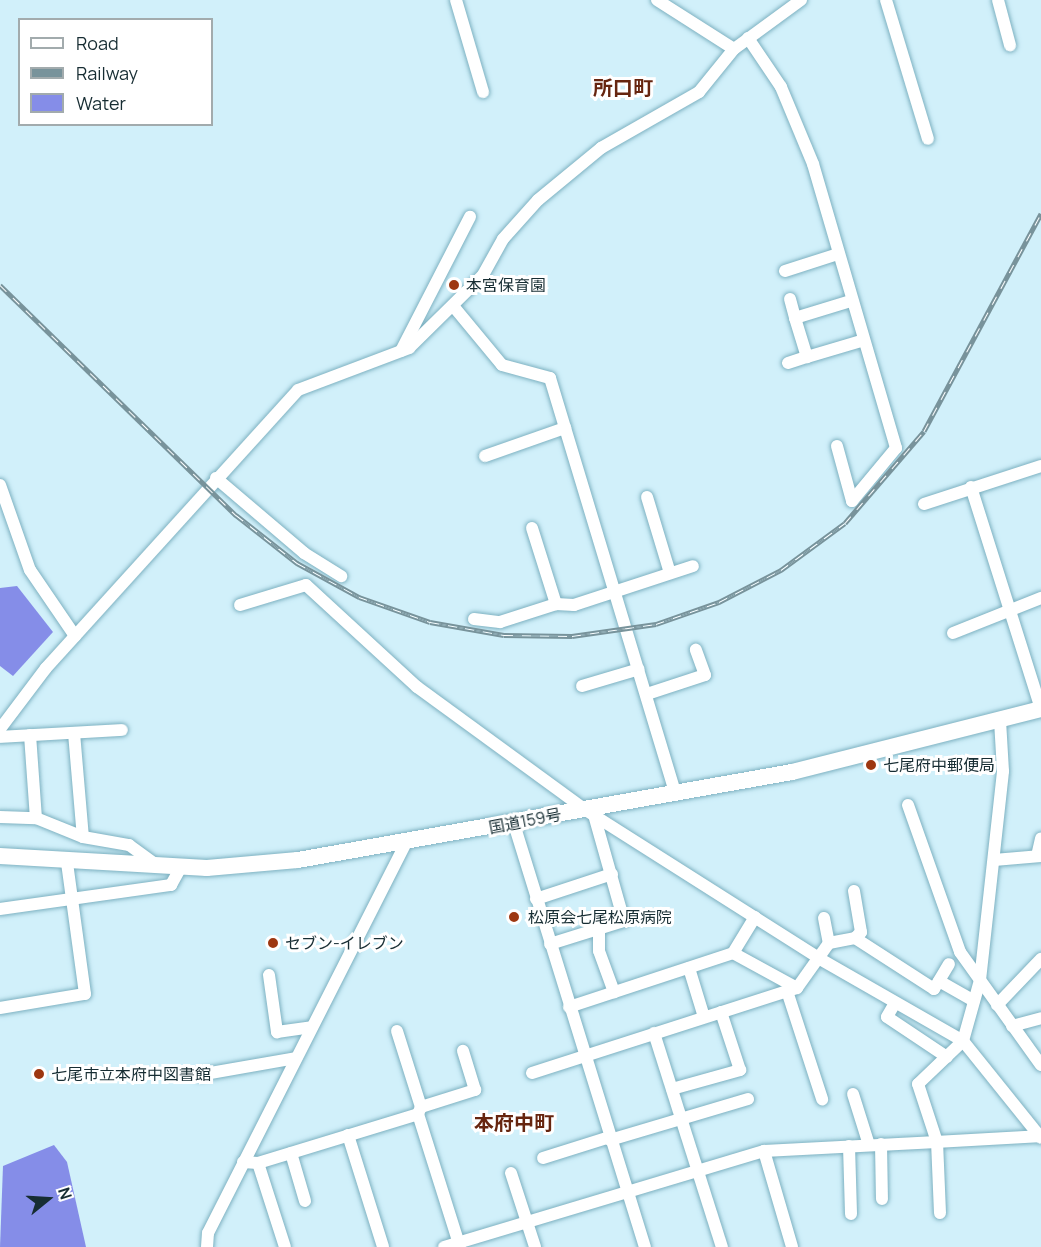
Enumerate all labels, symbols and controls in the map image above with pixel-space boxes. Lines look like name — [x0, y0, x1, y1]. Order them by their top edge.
legend — [18, 18, 213, 126]
text: Road — [76, 31, 119, 55]
text: Railway — [76, 61, 138, 85]
district label: 所口町 — [593, 75, 653, 99]
text: Water — [76, 91, 126, 115]
place label: 本宮保育園 — [466, 275, 546, 295]
marker: 本宮保育園 — [447, 278, 461, 292]
place label: 七尾府中郵便局 — [883, 755, 995, 775]
marker: 七尾府中郵便局 — [864, 758, 878, 772]
street label: 国道159号 — [487, 805, 563, 837]
place label: 松原会七尾松原病院 — [528, 907, 672, 927]
marker: 松原会七尾松原病院 — [505, 908, 523, 926]
place label: セブン-イレブン — [285, 933, 404, 953]
marker: セブン-イレブン — [266, 936, 280, 950]
place label: 七尾市立本府中図書館 — [51, 1064, 211, 1084]
marker: 七尾市立本府中図書館 — [32, 1067, 46, 1081]
district label: 本府中町 — [474, 1110, 554, 1134]
north arrow — [18, 1169, 78, 1229]
text: N — [53, 1185, 77, 1202]

